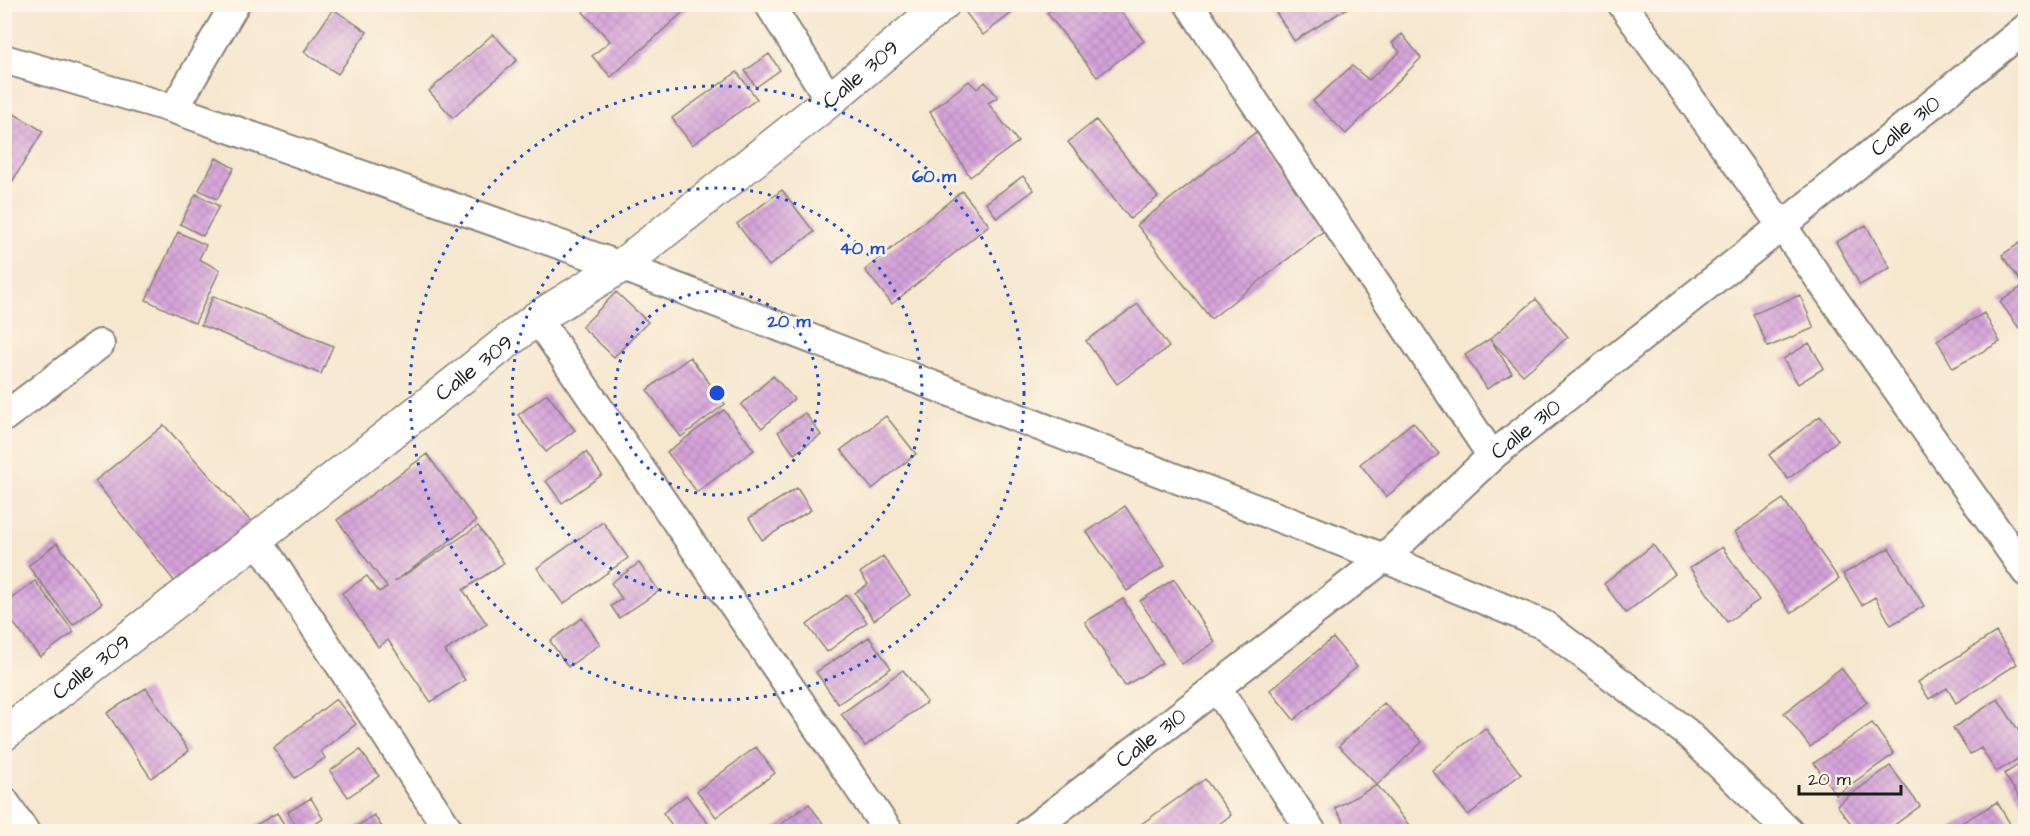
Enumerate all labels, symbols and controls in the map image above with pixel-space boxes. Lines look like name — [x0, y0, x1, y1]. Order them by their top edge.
street label: Calle 309 — [815, 32, 906, 116]
street label: Calle 310 — [1864, 88, 1947, 164]
text: 60 m — [912, 164, 957, 189]
text: 40 m — [840, 236, 885, 261]
text: 20 m — [767, 309, 811, 334]
street label: Calle 309 — [428, 327, 520, 408]
centre of rings — [707, 383, 727, 403]
street label: Calle 310 — [1484, 391, 1568, 467]
street label: Calle 309 — [45, 626, 137, 707]
street label: Calle 310 — [1109, 700, 1193, 775]
scale bar — [1799, 758, 1901, 796]
text: 20 m — [1808, 767, 1851, 792]

